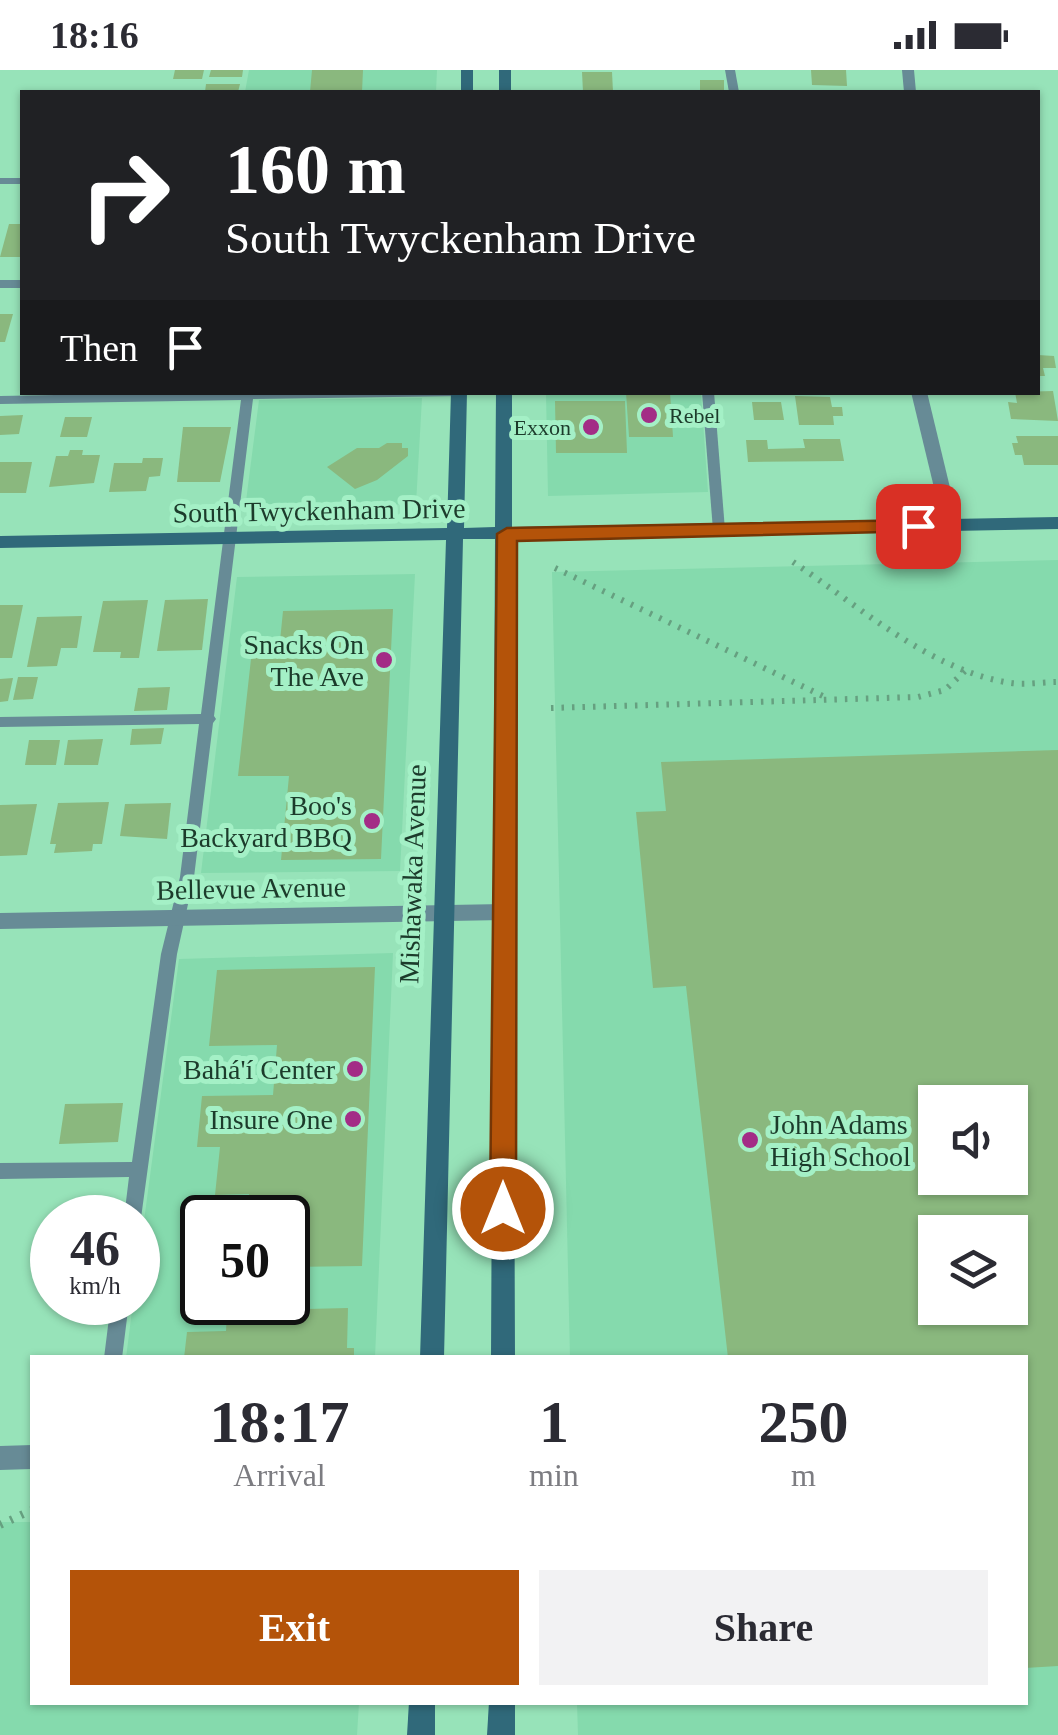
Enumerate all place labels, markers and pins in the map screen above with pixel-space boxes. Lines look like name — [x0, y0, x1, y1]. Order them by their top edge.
place label: Rebel — [669, 403, 720, 428]
marker: Rebel — [638, 404, 660, 426]
place label: Exxon — [514, 415, 571, 440]
marker: Exxon — [580, 416, 602, 438]
pin — [876, 484, 961, 569]
place label: Snacks On The Ave — [243, 629, 364, 692]
marker: Snacks On The Ave — [373, 649, 395, 671]
place label: Boo's Backyard BBQ — [180, 790, 352, 853]
marker: Boo's Backyard BBQ — [361, 810, 383, 832]
place label: Bahá'í Center — [183, 1054, 336, 1085]
marker: Bahá'í Center — [344, 1058, 366, 1080]
place label: Insure One — [209, 1104, 333, 1135]
marker: Insure One — [342, 1108, 364, 1130]
place label: John Adams High School — [770, 1109, 911, 1172]
marker: John Adams High School — [739, 1129, 761, 1151]

